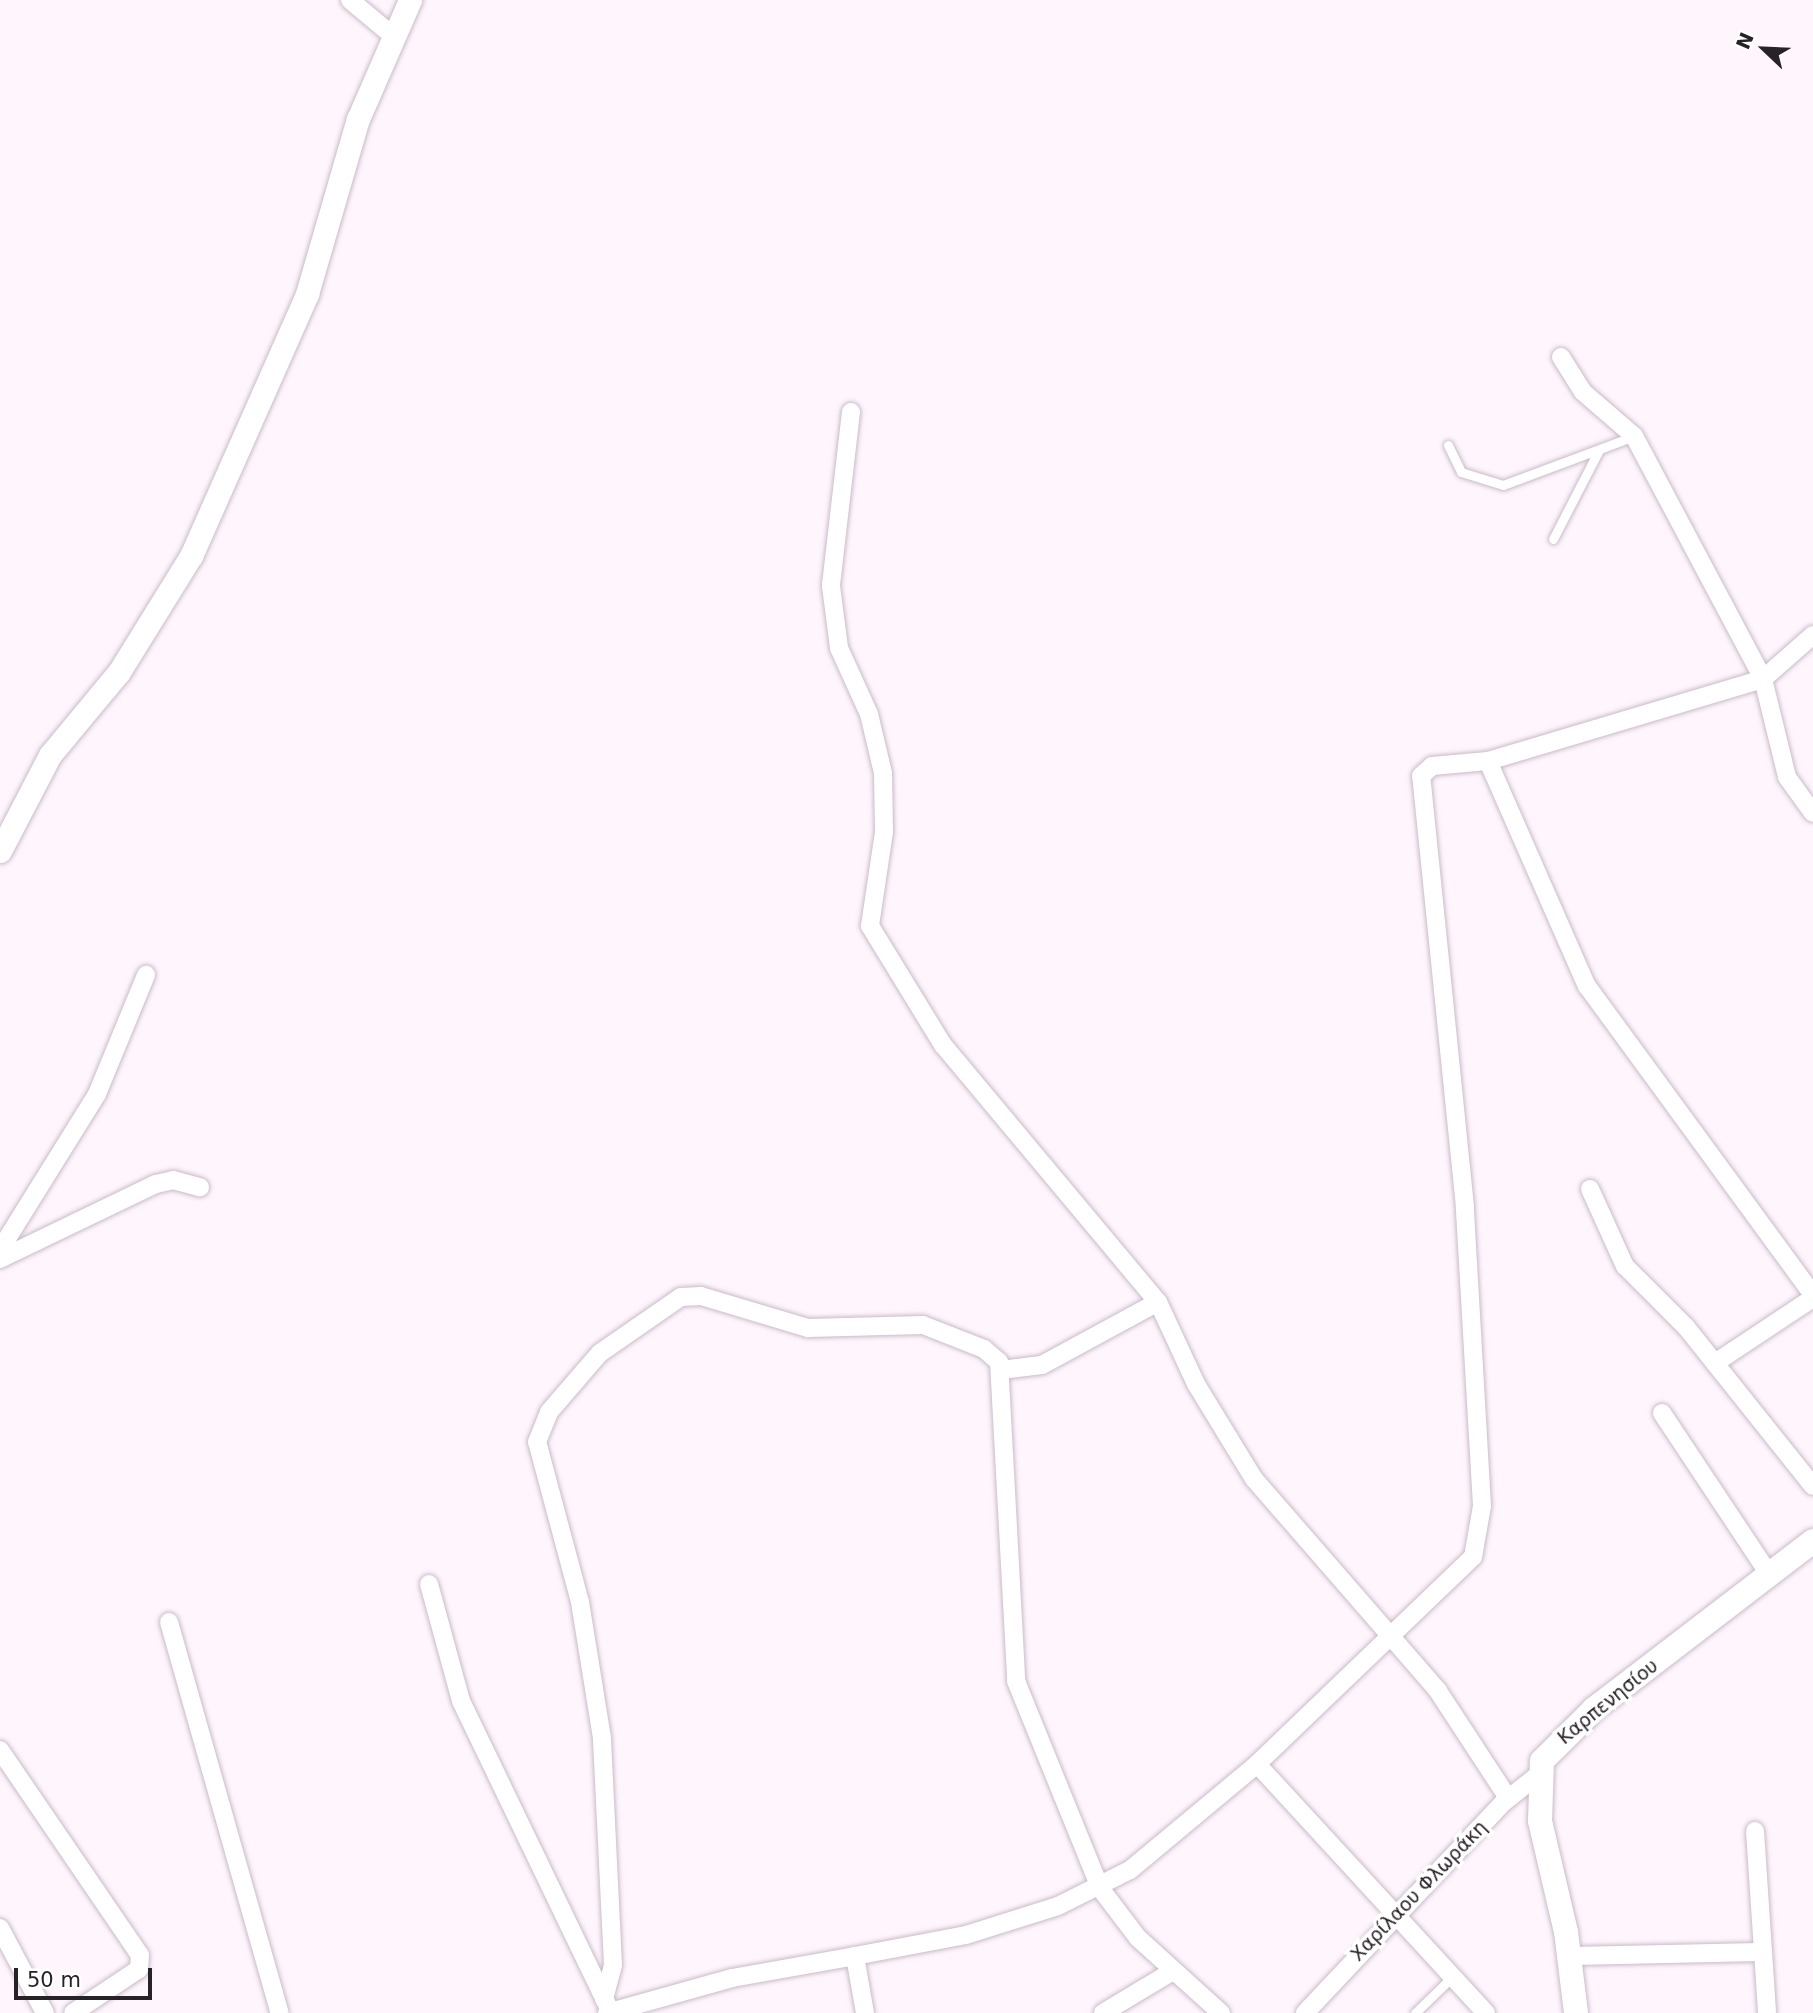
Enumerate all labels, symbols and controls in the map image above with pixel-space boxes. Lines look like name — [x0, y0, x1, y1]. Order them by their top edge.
north arrow — [1729, 14, 1799, 84]
text: N — [1731, 29, 1758, 52]
street label: Καρπενησίου — [1553, 1655, 1663, 1749]
street label: Χαρίλαου Φλωράκη — [1346, 1816, 1492, 1966]
scale bar — [18, 1954, 156, 1998]
text: 50 m — [27, 1968, 81, 1992]

